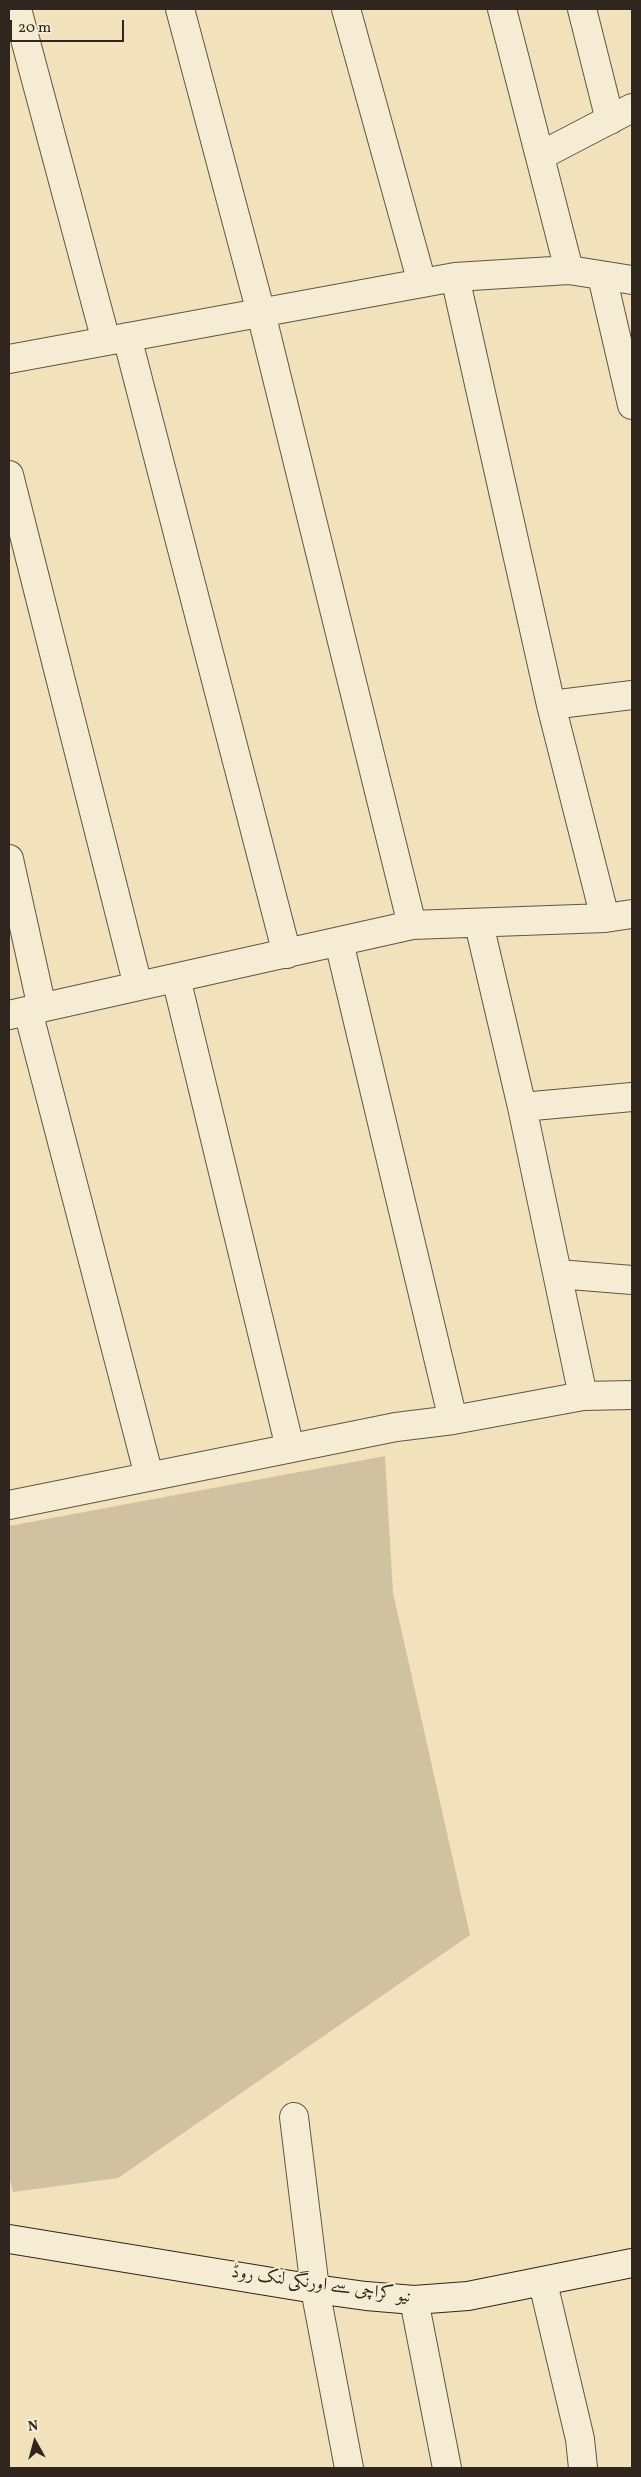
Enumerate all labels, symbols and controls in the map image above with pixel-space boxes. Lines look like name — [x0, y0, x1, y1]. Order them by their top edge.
scale bar — [12, 10, 126, 42]
text: 20 m — [18, 18, 51, 39]
street label: نیو کراچی سے اورنگی لنک روڈ — [230, 2263, 412, 2309]
north arrow — [10, 2417, 60, 2467]
text: N — [27, 2417, 39, 2437]

